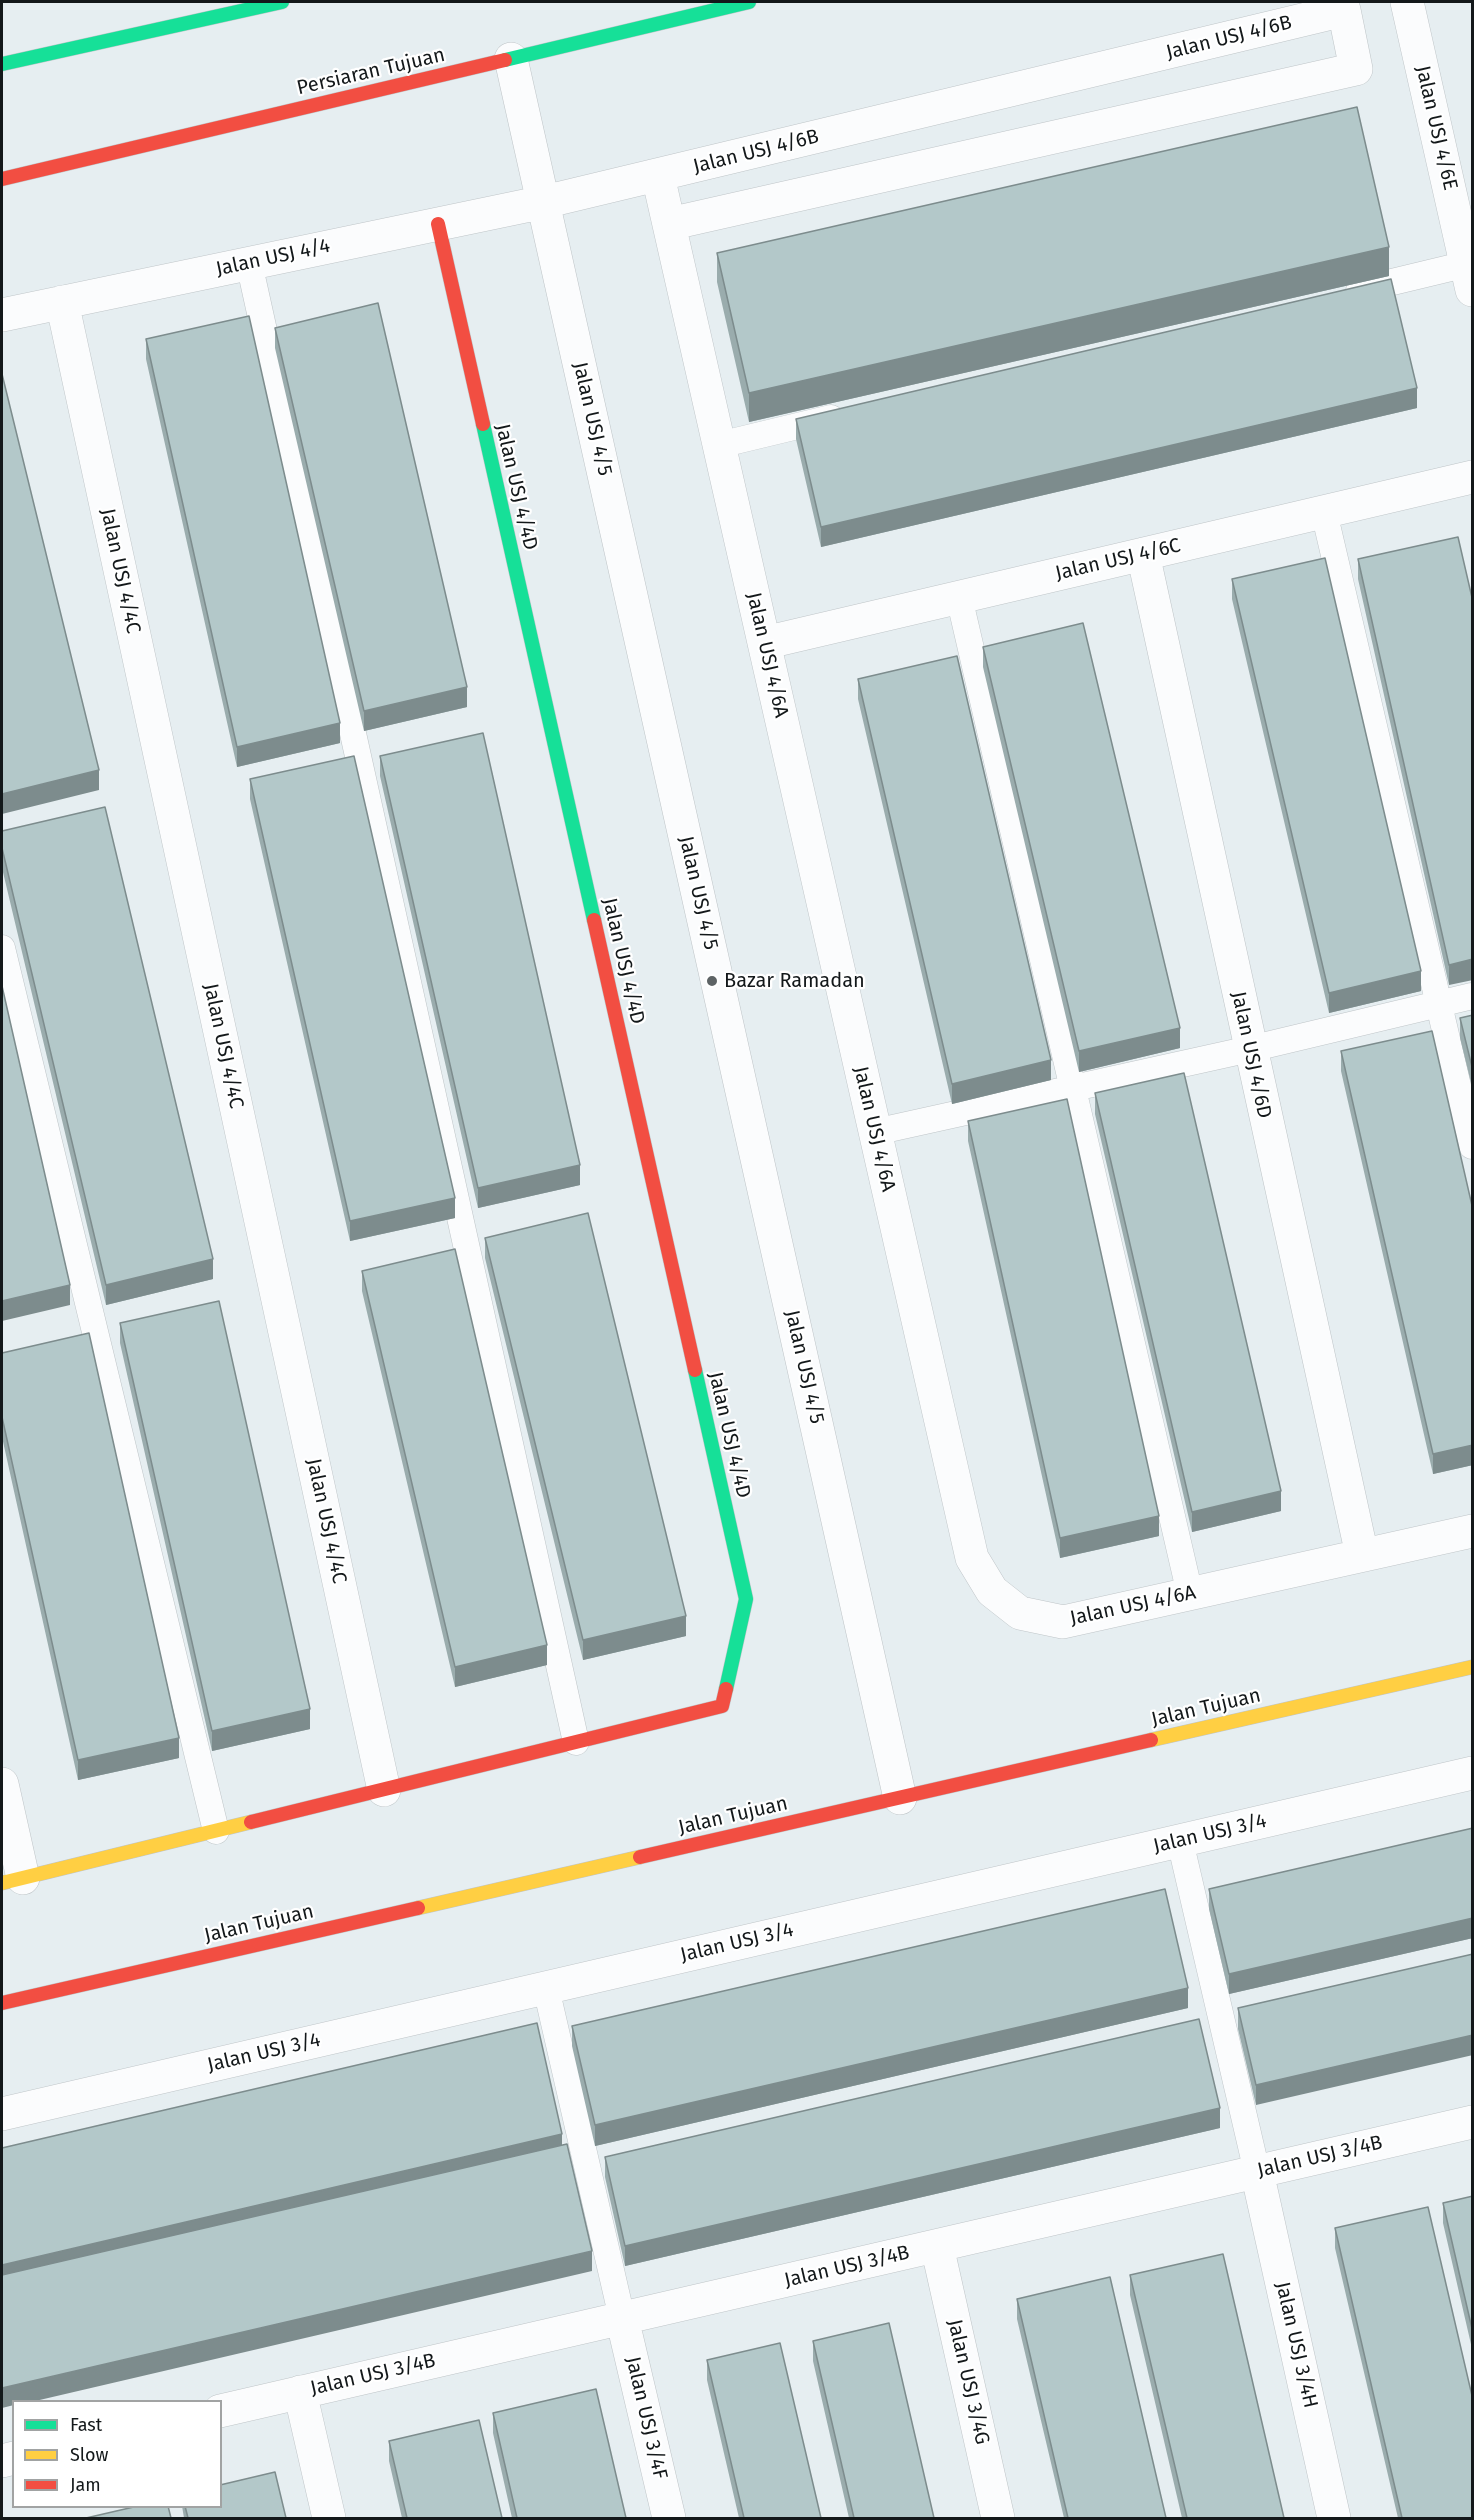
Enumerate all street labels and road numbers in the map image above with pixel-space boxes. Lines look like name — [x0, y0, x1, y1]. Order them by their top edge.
street label: Jalan USJ 4/6B — [1164, 11, 1294, 65]
street label: Persiaran Tujuan — [295, 43, 447, 101]
street label: Jalan USJ 4/6E — [1410, 63, 1462, 193]
street label: Jalan USJ 4/6B — [691, 125, 821, 179]
street label: Jalan USJ 4/4 — [214, 234, 332, 282]
street label: Jalan USJ 4/5 — [567, 360, 617, 478]
street label: Jalan USJ 4/4D — [490, 421, 542, 553]
street label: Jalan USJ 4/4C — [95, 506, 145, 636]
street label: Jalan USJ 4/6C — [1053, 534, 1183, 586]
street label: Jalan USJ 4/6A — [741, 590, 793, 720]
street label: Jalan USJ 4/5 — [673, 834, 723, 952]
street label: Jalan USJ 4/4D — [597, 895, 649, 1027]
street label: Jalan USJ 4/4C — [198, 981, 248, 1111]
street label: Jalan USJ 4/6D — [1226, 989, 1276, 1121]
street label: Jalan USJ 4/6A — [848, 1064, 900, 1194]
street label: Jalan USJ 4/5 — [779, 1308, 829, 1426]
street label: Jalan USJ 4/4D — [703, 1369, 755, 1501]
street label: Jalan USJ 4/4C — [301, 1456, 351, 1586]
street label: Jalan USJ 4/6A — [1068, 1581, 1198, 1631]
street label: Jalan Tujuan — [1149, 1684, 1263, 1732]
street label: Jalan Tujuan — [676, 1792, 790, 1840]
street label: Jalan USJ 3/4 — [1151, 1809, 1269, 1859]
street label: Jalan Tujuan — [202, 1900, 316, 1948]
street label: Jalan USJ 3/4 — [678, 1918, 796, 1968]
street label: Jalan USJ 3/4 — [205, 2028, 323, 2078]
street label: Jalan USJ 3/4B — [1255, 2131, 1385, 2183]
street label: Jalan USJ 3/4B — [782, 2241, 912, 2293]
street label: Jalan USJ 3/4H — [1270, 2279, 1322, 2411]
street label: Jalan USJ 3/4G — [942, 2317, 994, 2447]
street label: Jalan USJ 3/4B — [308, 2349, 438, 2401]
street label: Jalan USJ 3/4F — [620, 2354, 672, 2482]

